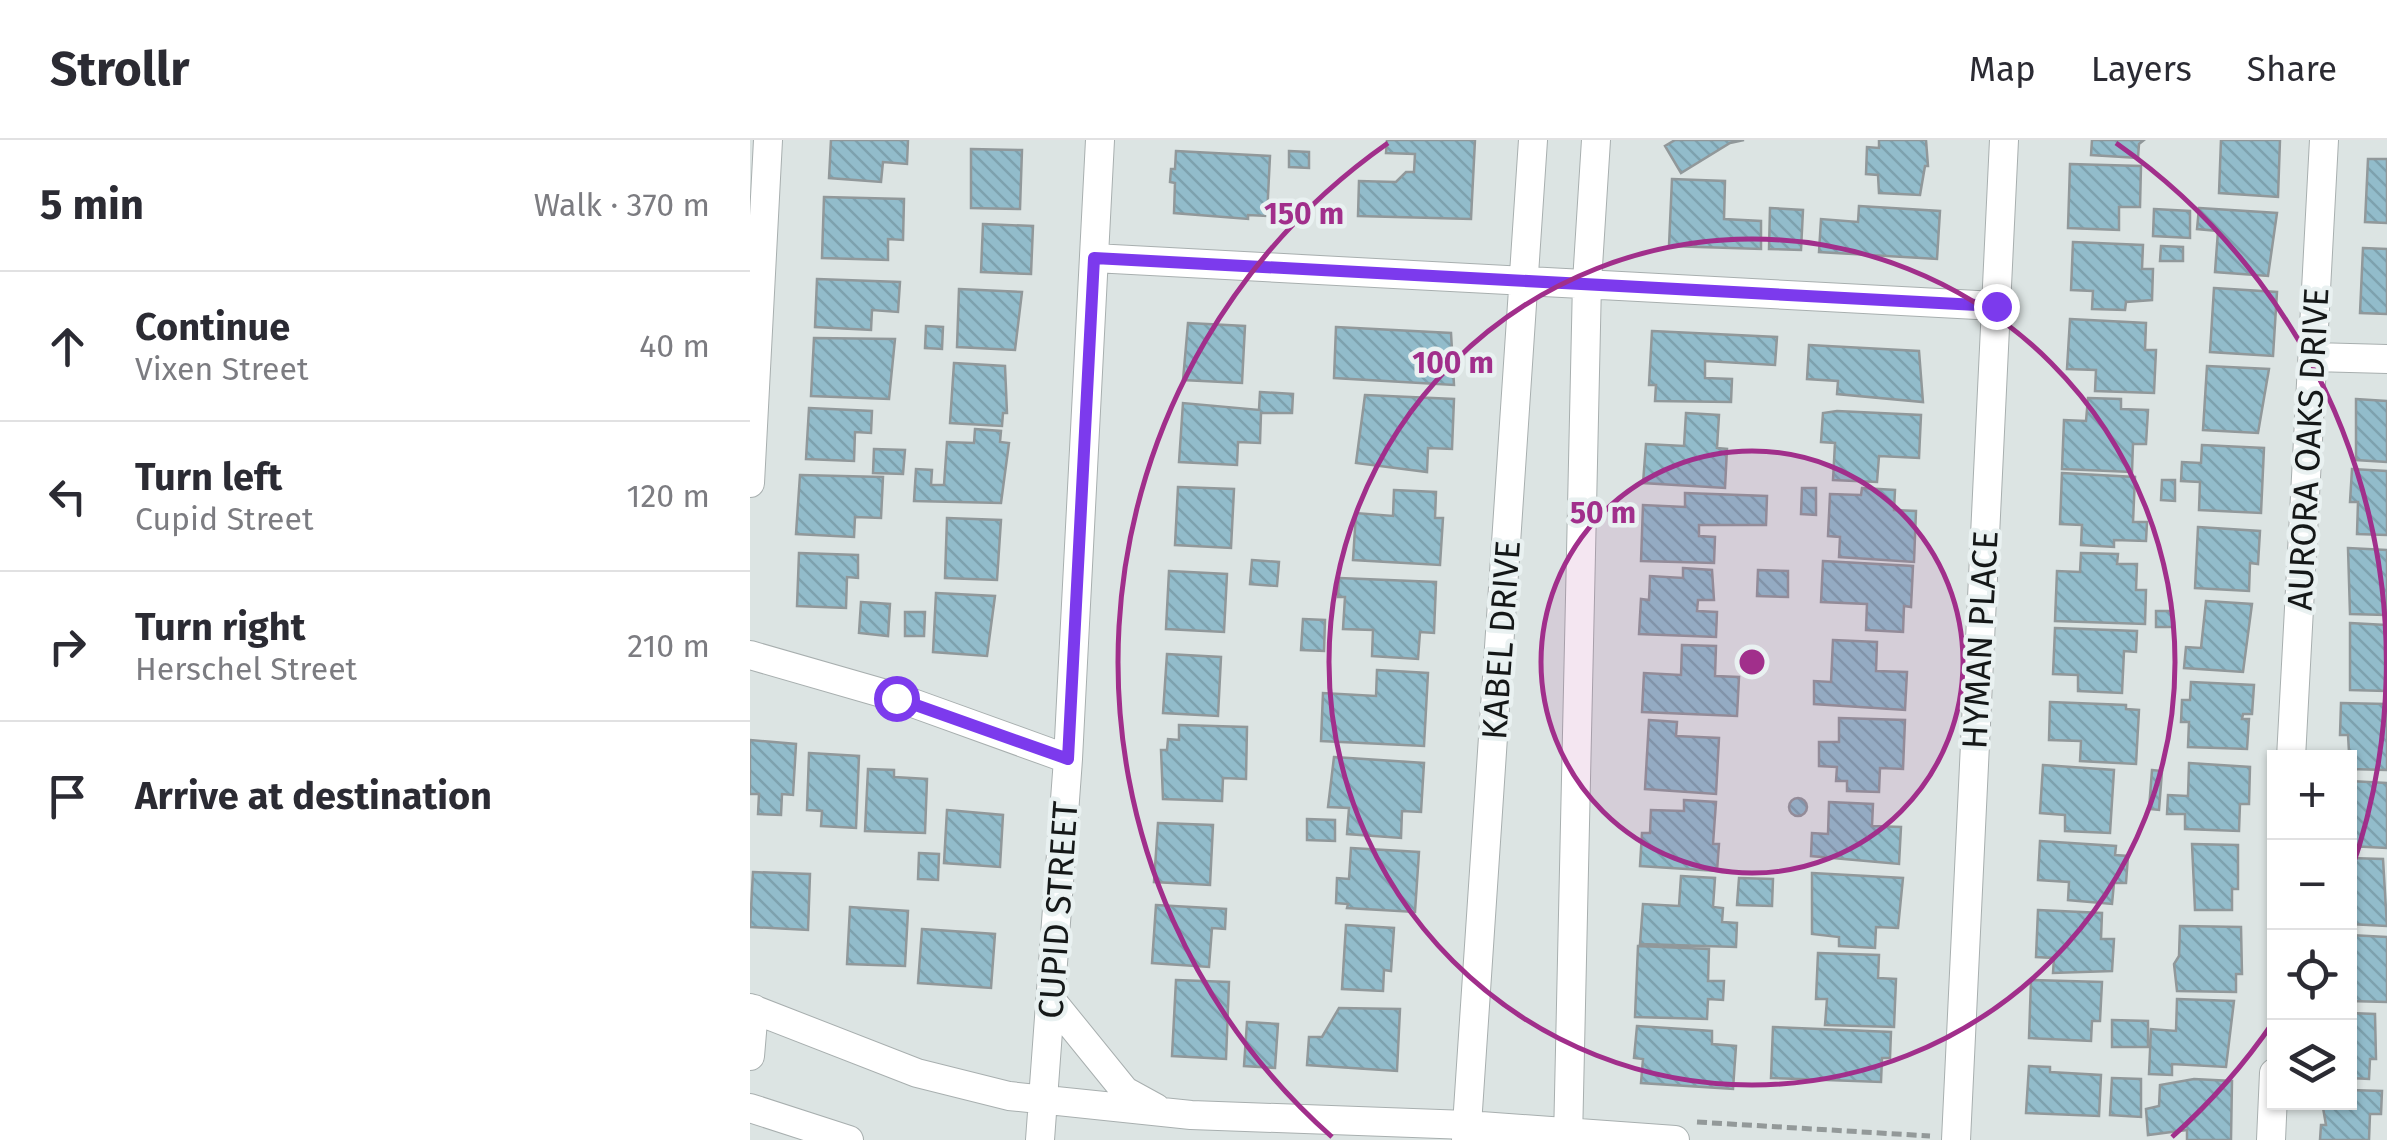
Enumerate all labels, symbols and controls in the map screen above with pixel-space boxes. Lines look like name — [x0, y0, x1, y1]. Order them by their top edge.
text: Strollr — [50, 40, 190, 98]
text: Map — [1969, 48, 2036, 90]
text: Layers — [2091, 48, 2192, 90]
text: Share — [2247, 48, 2337, 90]
text: 5 min — [40, 180, 144, 230]
text: Walk · 370 m — [534, 186, 710, 224]
text: 150 m — [1264, 196, 1344, 232]
route end — [1974, 284, 2020, 330]
street label: AURORA OAKS DRIVE — [2279, 287, 2337, 611]
text: Continue — [135, 304, 290, 350]
icon: ahead — [40, 319, 95, 374]
text: 40 m — [639, 327, 710, 365]
text: 100 m — [1412, 345, 1494, 381]
text: Vixen Street — [135, 350, 309, 388]
text: Turn left — [135, 454, 282, 500]
icon: left — [40, 469, 95, 524]
text: 120 m — [627, 477, 710, 515]
text: 50 m — [1570, 495, 1636, 531]
text: Cupid Street — [135, 500, 313, 538]
street label: HYMAN PLACE — [1953, 530, 2007, 750]
street label: KABEL DRIVE — [1473, 539, 1529, 741]
text: Turn right — [135, 604, 305, 650]
icon: right — [40, 619, 95, 674]
text: 210 m — [627, 627, 710, 665]
centre of rings — [1734, 644, 1770, 680]
text: Herschel Street — [135, 650, 357, 688]
route start — [874, 676, 920, 722]
map controls — [2267, 750, 2357, 1110]
button: + — [2267, 750, 2357, 840]
icon: arrive — [40, 769, 95, 824]
text: Arrive at destination — [135, 773, 492, 819]
street label: CUPID STREET — [1029, 800, 1087, 1020]
button: − — [2267, 840, 2357, 930]
button: locate — [2267, 930, 2357, 1020]
button: layers — [2267, 1020, 2357, 1110]

